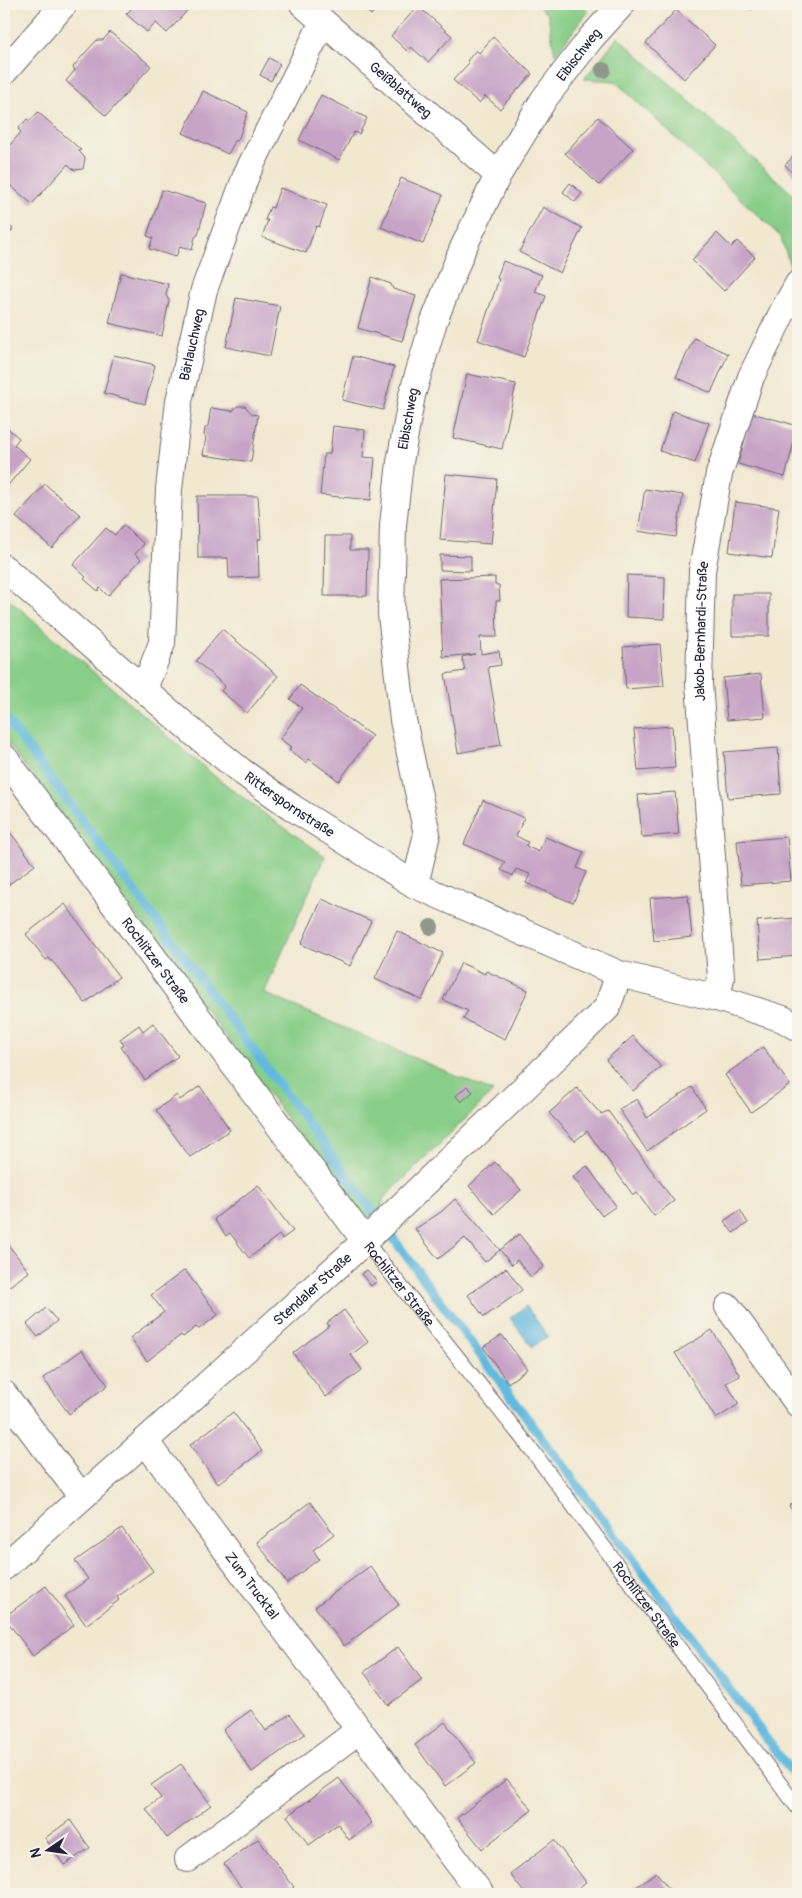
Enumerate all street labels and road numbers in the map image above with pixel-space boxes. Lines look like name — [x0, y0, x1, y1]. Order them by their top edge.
street label: Eibischweg — [553, 25, 605, 85]
street label: Geißblattweg — [366, 58, 435, 122]
street label: Bärlauchweg — [176, 307, 209, 382]
street label: Eibischweg — [394, 386, 423, 451]
street label: Jakob-Bernhardi-Straße — [691, 560, 713, 702]
street label: Ritterspornstraße — [241, 768, 338, 841]
street label: Rochlitzer Straße — [118, 915, 193, 1007]
street label: Rochlitzer Straße — [360, 1239, 438, 1330]
street label: Stendaler Straße — [270, 1249, 355, 1329]
street label: Zum Trucktal — [221, 1549, 282, 1623]
street label: Rochlitzer Straße — [609, 1558, 684, 1651]

